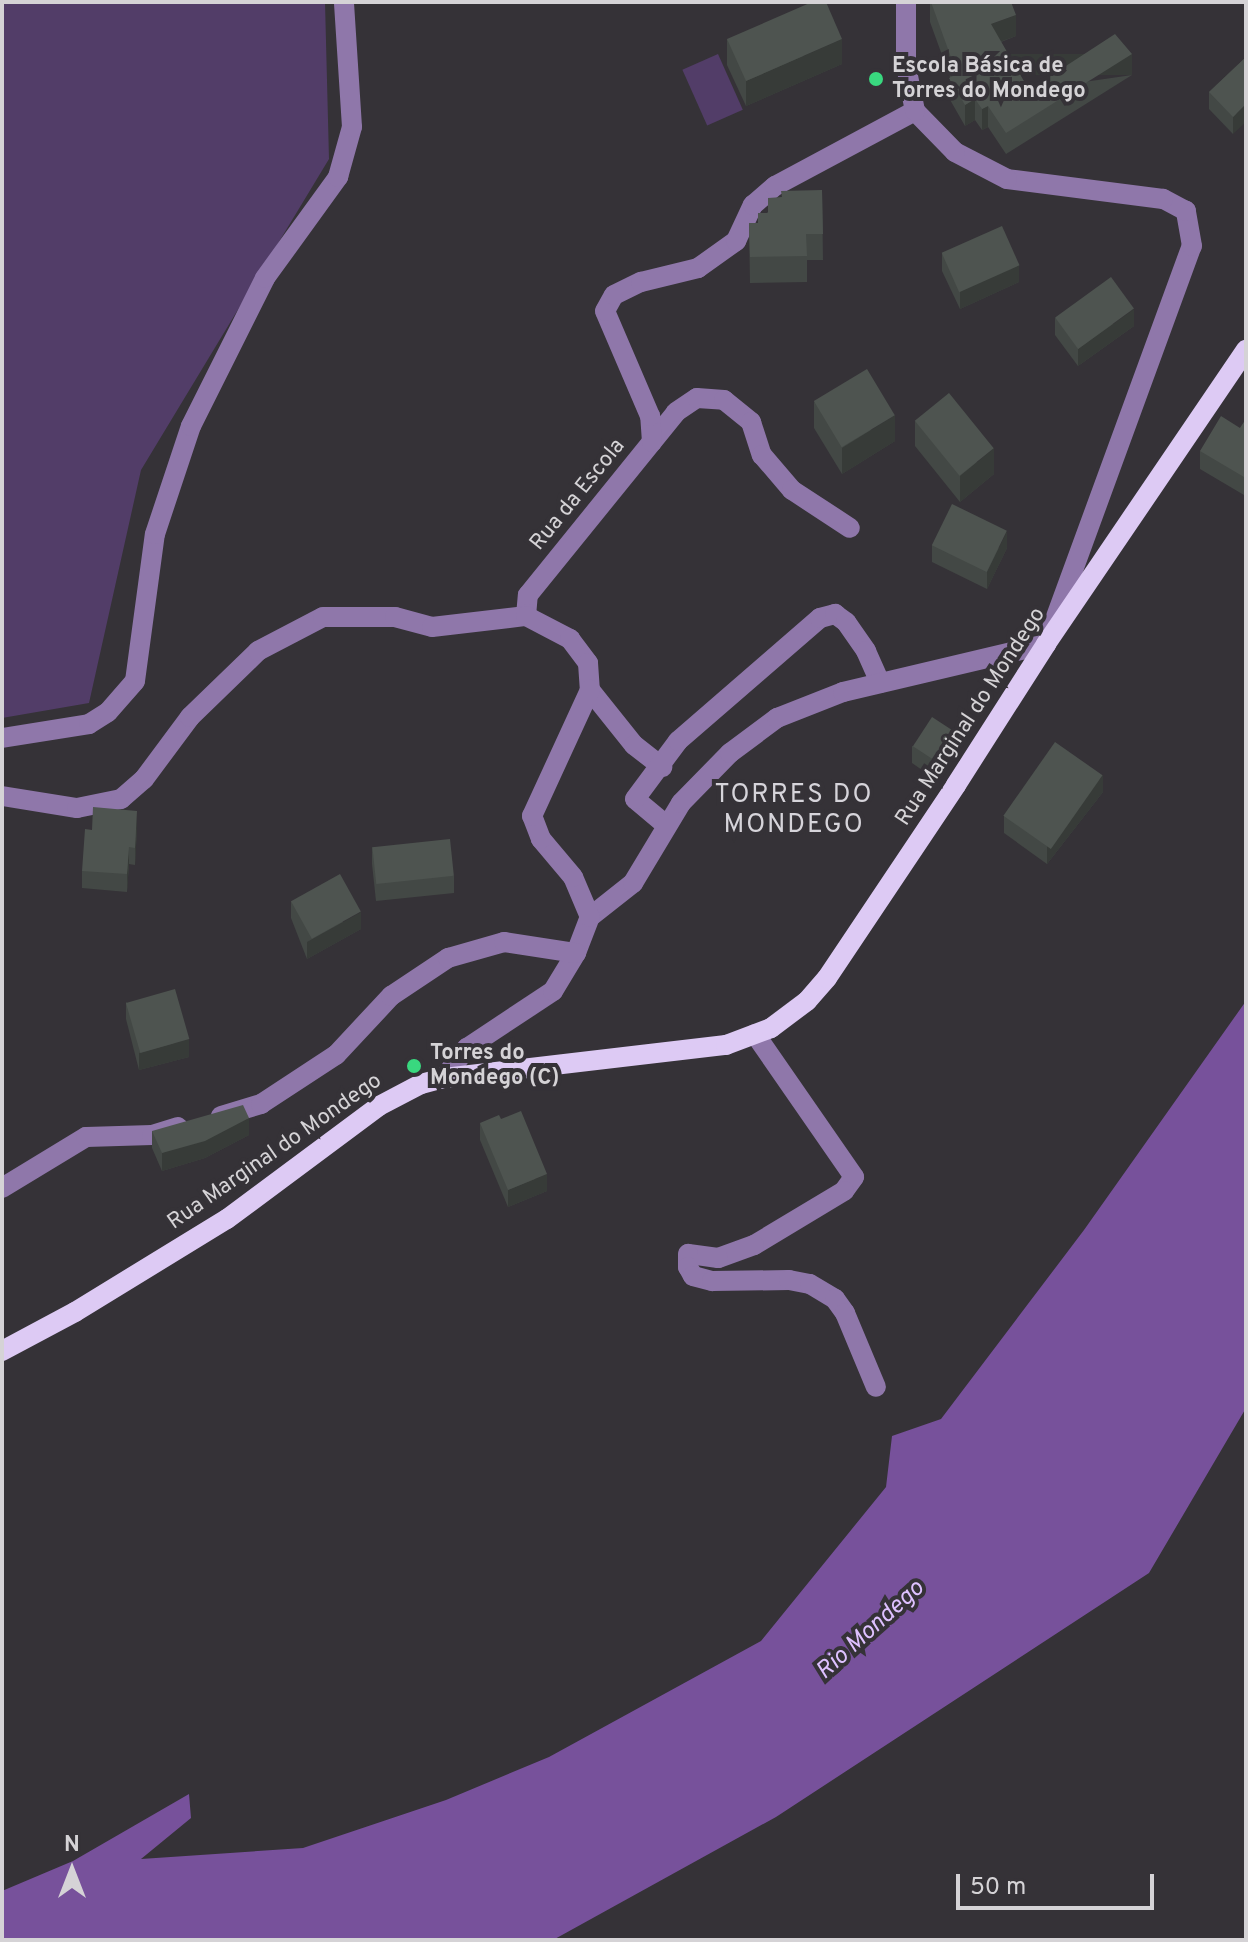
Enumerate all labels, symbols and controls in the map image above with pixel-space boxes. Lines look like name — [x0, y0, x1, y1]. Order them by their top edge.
place label: Escola Básica de Torres do Mondego — [892, 53, 1086, 104]
marker: Escola Básica de Torres do Mondego — [867, 70, 885, 88]
street label: Rua da Escola — [525, 434, 631, 556]
street label: Rua Marginal do Mondego — [890, 603, 1052, 831]
district label: TORRES DO MONDEGO — [714, 780, 874, 842]
place label: Torres do Mondego (C) — [430, 1040, 559, 1092]
marker: Torres do Mondego (C) — [405, 1057, 423, 1075]
street label: Rua Marginal do Mondego — [163, 1068, 387, 1236]
water label: Rio Mondego — [811, 1575, 931, 1687]
north arrow — [32, 1830, 112, 1910]
text: N — [64, 1832, 80, 1859]
scale bar — [960, 1858, 1158, 1908]
text: 50 m — [970, 1873, 1026, 1903]

